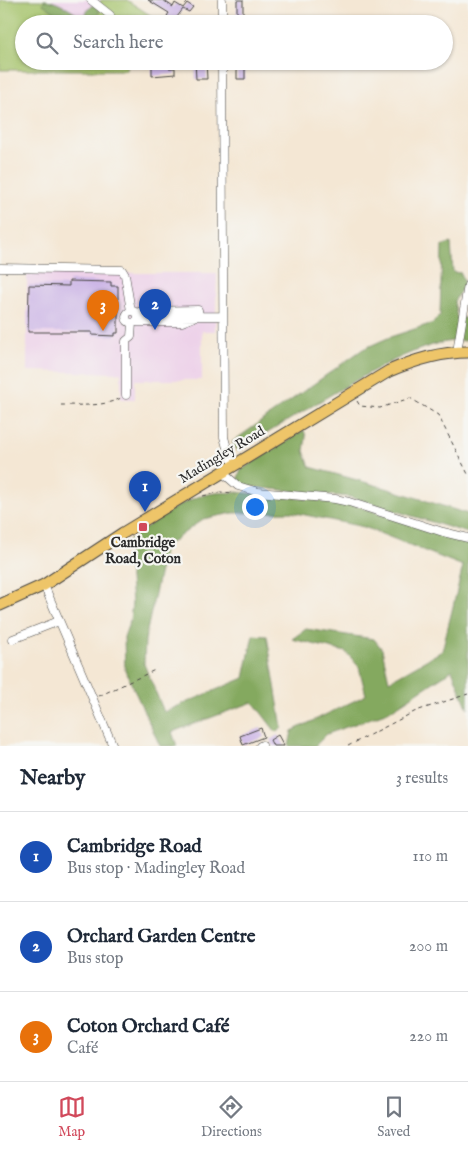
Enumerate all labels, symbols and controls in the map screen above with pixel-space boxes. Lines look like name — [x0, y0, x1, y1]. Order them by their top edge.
search box — [15, 15, 453, 70]
icon: search — [33, 29, 61, 57]
text: Search here — [73, 31, 164, 55]
pin: 2 — [139, 289, 171, 330]
pin: 3 — [87, 290, 119, 331]
street label: Madingley Road — [176, 422, 269, 488]
pin: 1 — [129, 471, 161, 512]
your location — [242, 494, 268, 520]
marker: Cambridge Road, Coton — [137, 521, 149, 533]
place label: Cambridge Road, Coton — [105, 534, 182, 568]
text: Nearby — [20, 765, 85, 792]
text: 3 results — [396, 769, 448, 789]
text: Cambridge Road — [67, 835, 202, 859]
text: 1 — [33, 847, 39, 867]
text: 110 m — [412, 847, 448, 867]
text: Bus stop · Madingley Road — [67, 859, 245, 879]
text: Orchard Garden Centre — [67, 925, 255, 949]
text: 2 — [32, 937, 40, 957]
text: 200 m — [409, 937, 448, 957]
text: Bus stop — [67, 949, 123, 969]
text: Coton Orchard Café — [67, 1015, 230, 1039]
text: 3 — [33, 1027, 39, 1047]
text: 220 m — [409, 1027, 448, 1047]
text: Café — [67, 1039, 98, 1059]
tab: Map — [58, 1093, 86, 1141]
tab: Directions — [201, 1093, 262, 1141]
tab: Saved — [377, 1093, 410, 1141]

